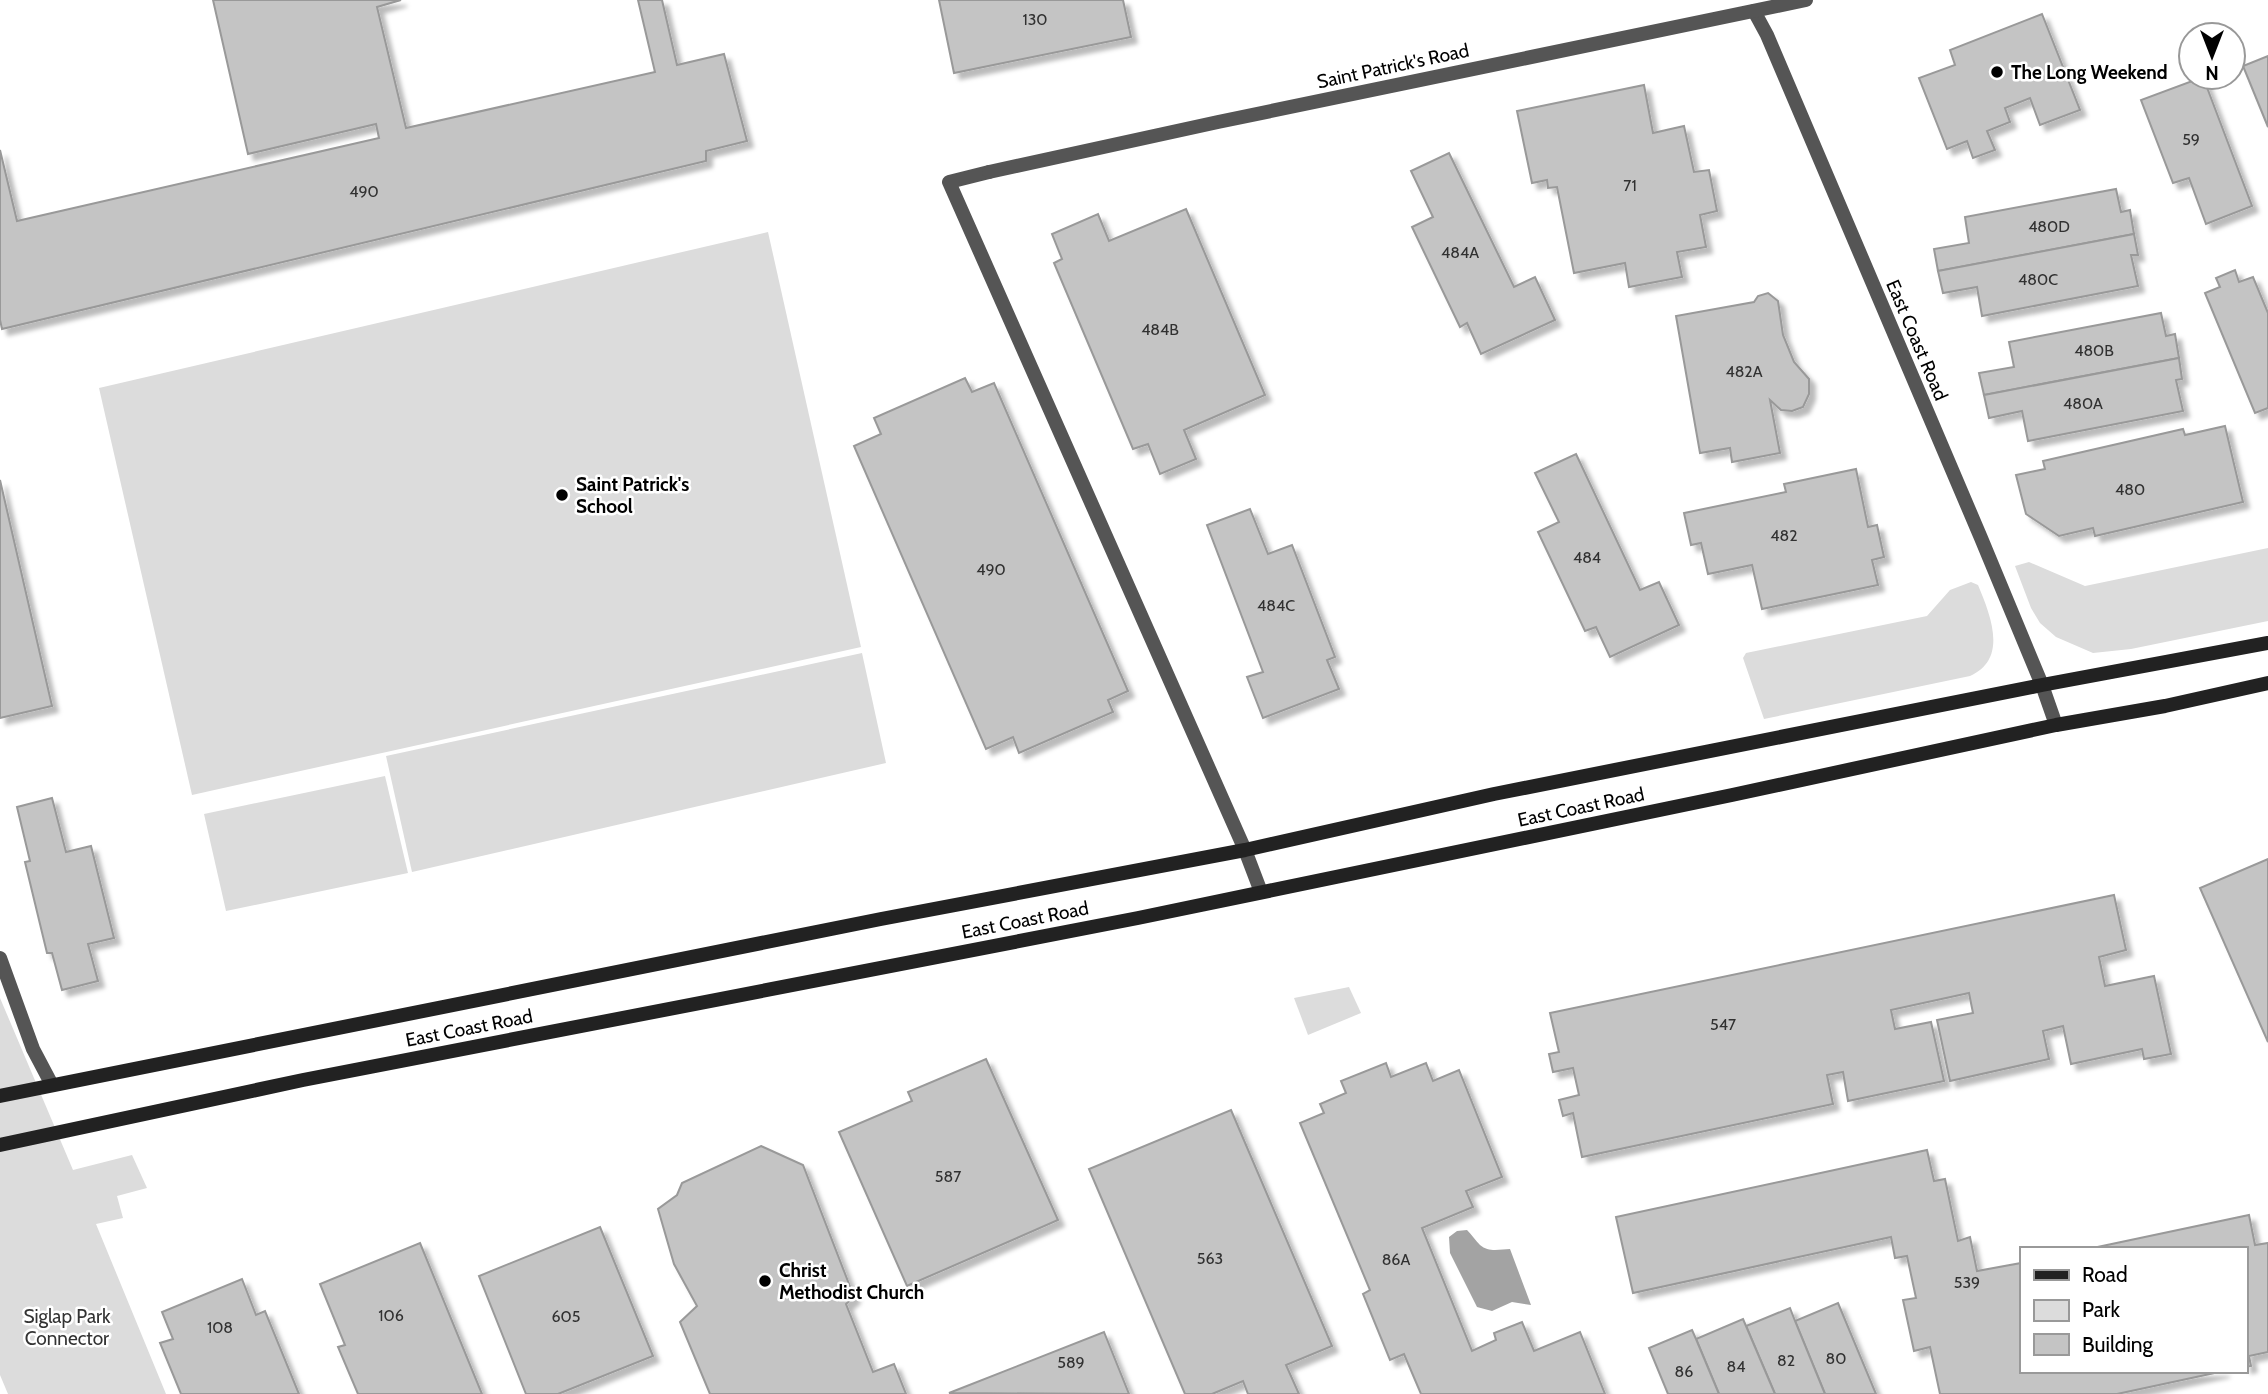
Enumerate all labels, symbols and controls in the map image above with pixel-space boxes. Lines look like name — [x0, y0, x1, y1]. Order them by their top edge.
house number: 130 — [1022, 10, 1048, 29]
north arrow — [2177, 21, 2247, 91]
street label: Saint Patrick's Road — [1315, 39, 1471, 93]
place label: The Long Weekend — [2011, 61, 2168, 84]
text: N — [2205, 61, 2219, 84]
marker: The Long Weekend — [1989, 64, 2005, 80]
house number: 59 — [2182, 130, 2200, 149]
house number: 71 — [1623, 176, 1637, 195]
house number: 490 — [349, 182, 379, 201]
house number: 480D — [2028, 217, 2070, 236]
house number: 484A — [1441, 243, 1479, 262]
house number: 480C — [2018, 270, 2058, 289]
street label: East Coast Road — [1881, 276, 1953, 404]
house number: 484B — [1141, 320, 1179, 339]
house number: 480B — [2074, 341, 2114, 360]
house number: 482A — [1725, 362, 1763, 381]
house number: 480A — [2063, 394, 2103, 413]
place label: Saint Patrick's School — [576, 473, 689, 518]
house number: 480 — [2115, 480, 2145, 499]
marker: Saint Patrick's School — [554, 487, 570, 503]
house number: 482 — [1770, 526, 1798, 545]
house number: 484 — [1573, 548, 1601, 567]
house number: 490 — [976, 560, 1006, 579]
house number: 484C — [1257, 596, 1295, 615]
street label: East Coast Road — [1516, 782, 1646, 832]
street label: East Coast Road — [960, 896, 1090, 944]
street label: East Coast Road — [404, 1004, 534, 1052]
house number: 547 — [1710, 1015, 1736, 1034]
house number: 587 — [935, 1167, 961, 1186]
legend — [2020, 1247, 2247, 1373]
house number: 563 — [1197, 1249, 1223, 1268]
house number: 86A — [1382, 1250, 1410, 1269]
place label: Christ Methodist Church — [779, 1259, 924, 1304]
text: Road — [2082, 1262, 2128, 1287]
marker: Christ Methodist Church — [757, 1273, 773, 1289]
house number: 539 — [1954, 1273, 1980, 1292]
text: Park — [2082, 1297, 2120, 1322]
park label: Siglap Park Connector — [23, 1305, 111, 1350]
house number: 106 — [378, 1306, 404, 1325]
house number: 605 — [552, 1307, 580, 1326]
house number: 108 — [207, 1318, 233, 1337]
text: Building — [2082, 1332, 2154, 1357]
house number: 80 — [1826, 1349, 1846, 1368]
house number: 82 — [1777, 1351, 1795, 1370]
house number: 589 — [1057, 1353, 1085, 1372]
house number: 84 — [1727, 1357, 1745, 1376]
house number: 86 — [1675, 1362, 1693, 1381]

